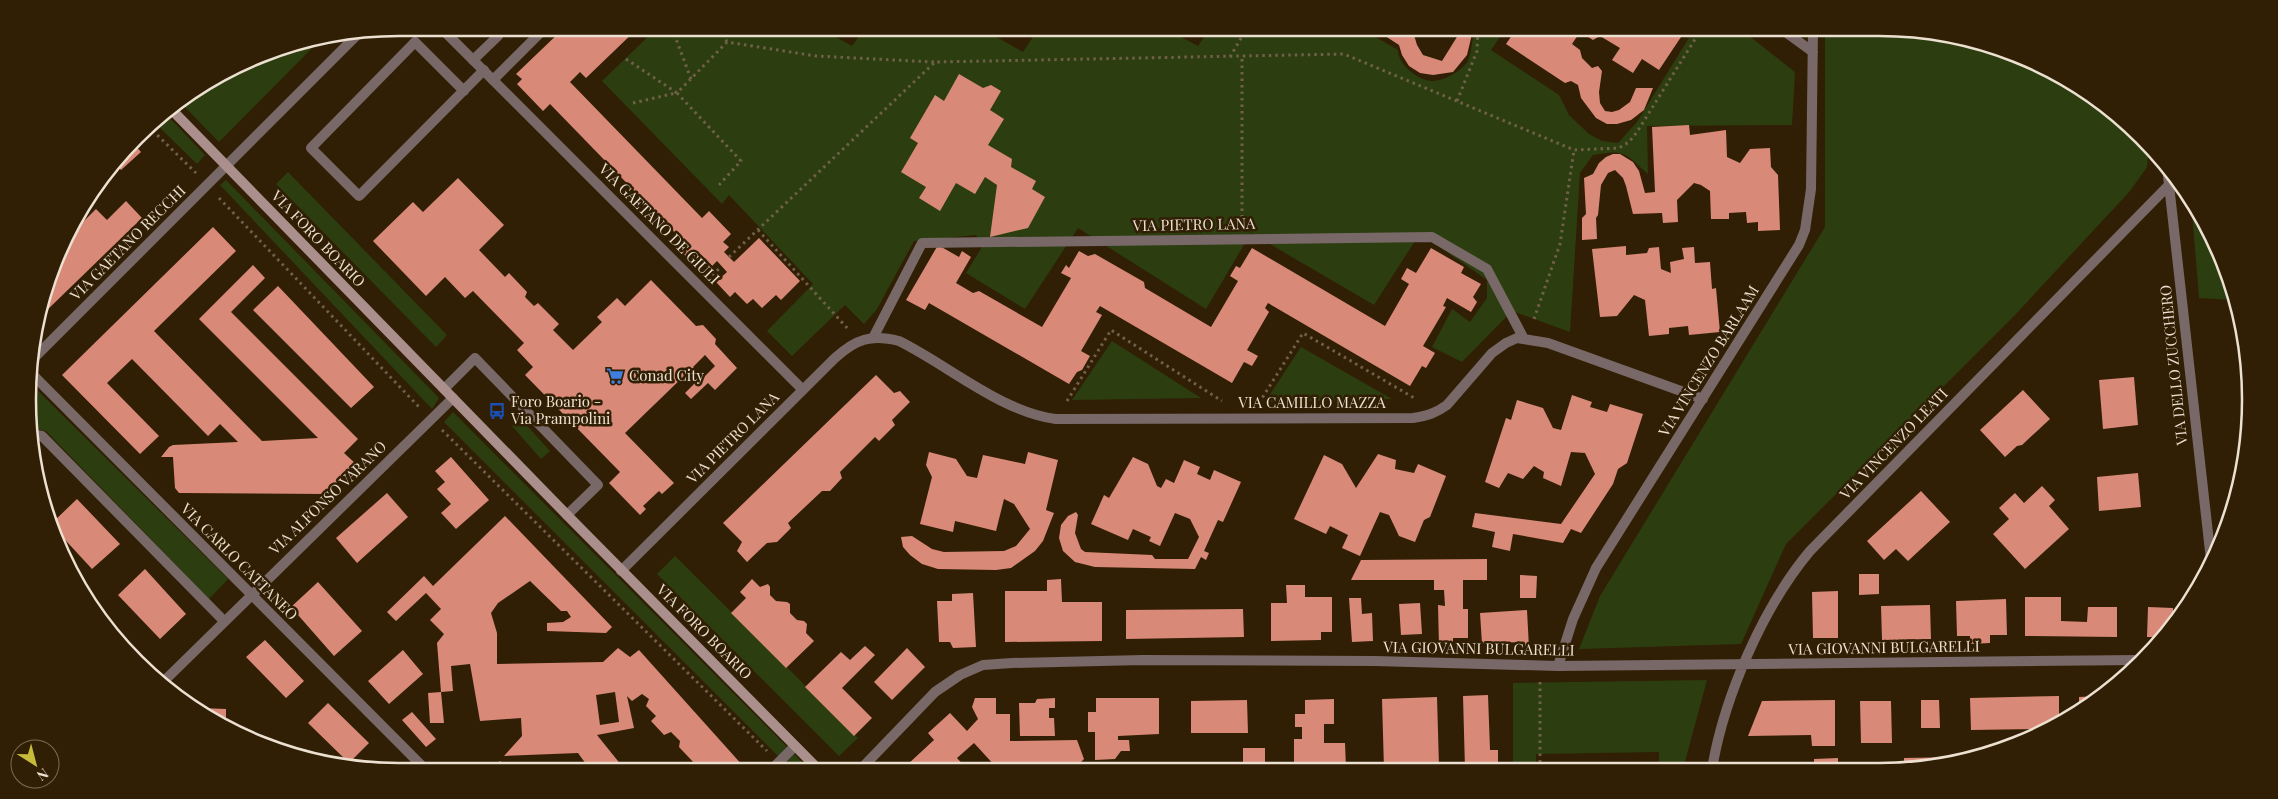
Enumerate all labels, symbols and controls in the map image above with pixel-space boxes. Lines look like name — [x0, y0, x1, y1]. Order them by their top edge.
street label: VIA GAETANO DE GIULI — [594, 158, 724, 288]
street label: VIA GAETANO RECCHI — [65, 180, 189, 305]
street label: VIA FORO BOARIO — [267, 185, 370, 291]
street label: VIA PIETRO LANA — [1132, 213, 1256, 235]
street label: VIA VINCENZO BARLAAM — [1653, 281, 1763, 441]
street label: VIA DELLO ZUCCHERO — [2155, 284, 2191, 447]
place label: Conad City — [629, 365, 704, 385]
supermarket icon: Conad City — [605, 366, 625, 386]
street label: VIA VINCENZO LEATI — [1834, 383, 1952, 504]
street label: VIA PIETRO LANA — [681, 387, 783, 488]
place label: Foro Boario - Via Prampolini — [510, 391, 611, 428]
street label: VIA CAMILLO MAZZA — [1237, 392, 1386, 412]
bus stop icon: Foro Boario - Via Prampolini — [487, 401, 507, 421]
street label: VIA ALFONSO VARANO — [264, 436, 390, 559]
street label: VIA CARLO CATTANEO — [176, 498, 302, 624]
street label: VIA FORO BOARIO — [652, 579, 757, 683]
street label: VIA GIOVANNI BULGARELLI — [1787, 635, 1980, 659]
street label: VIA GIOVANNI BULGARELLI — [1382, 636, 1575, 660]
north arrow — [10, 739, 60, 789]
text: N — [33, 764, 53, 786]

